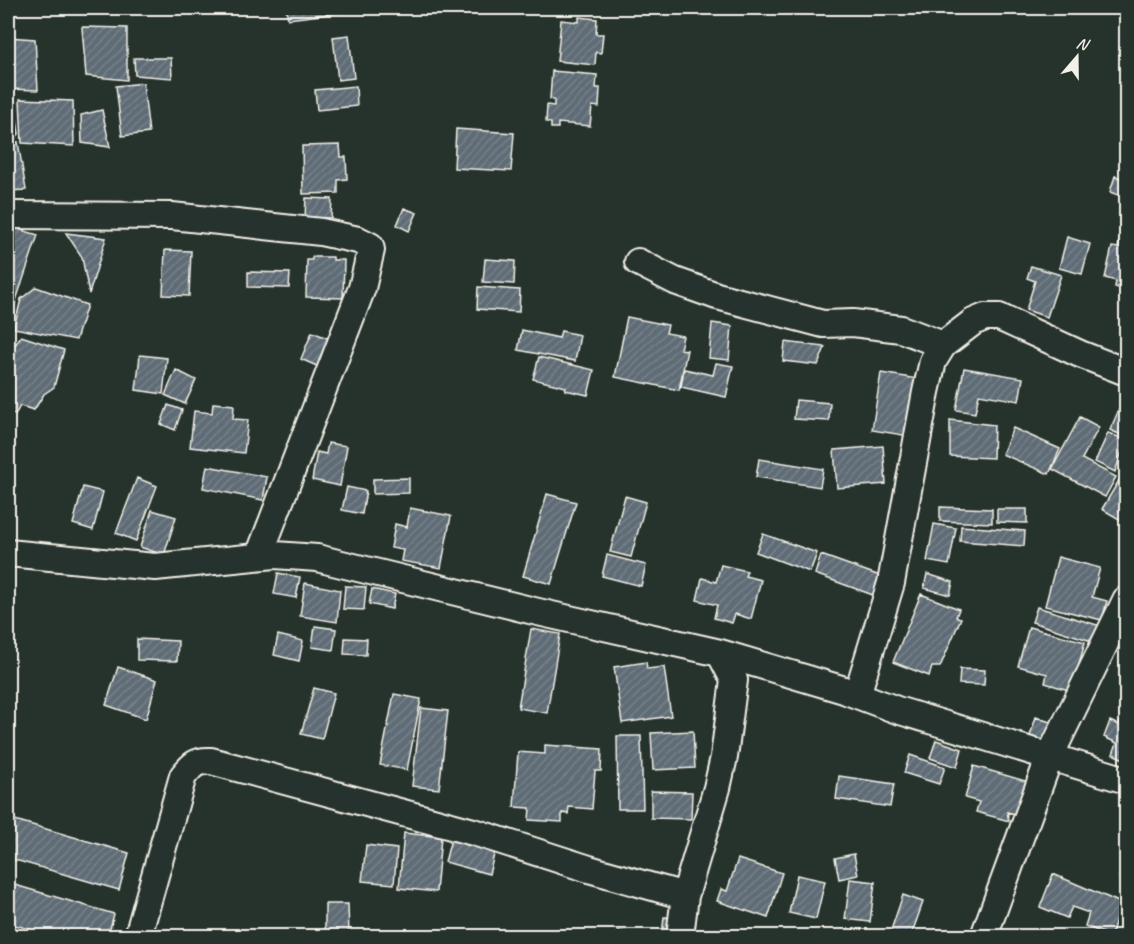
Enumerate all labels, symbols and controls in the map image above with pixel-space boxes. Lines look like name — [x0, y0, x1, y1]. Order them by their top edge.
north arrow — [1047, 27, 1107, 87]
text: N — [1074, 33, 1093, 56]

